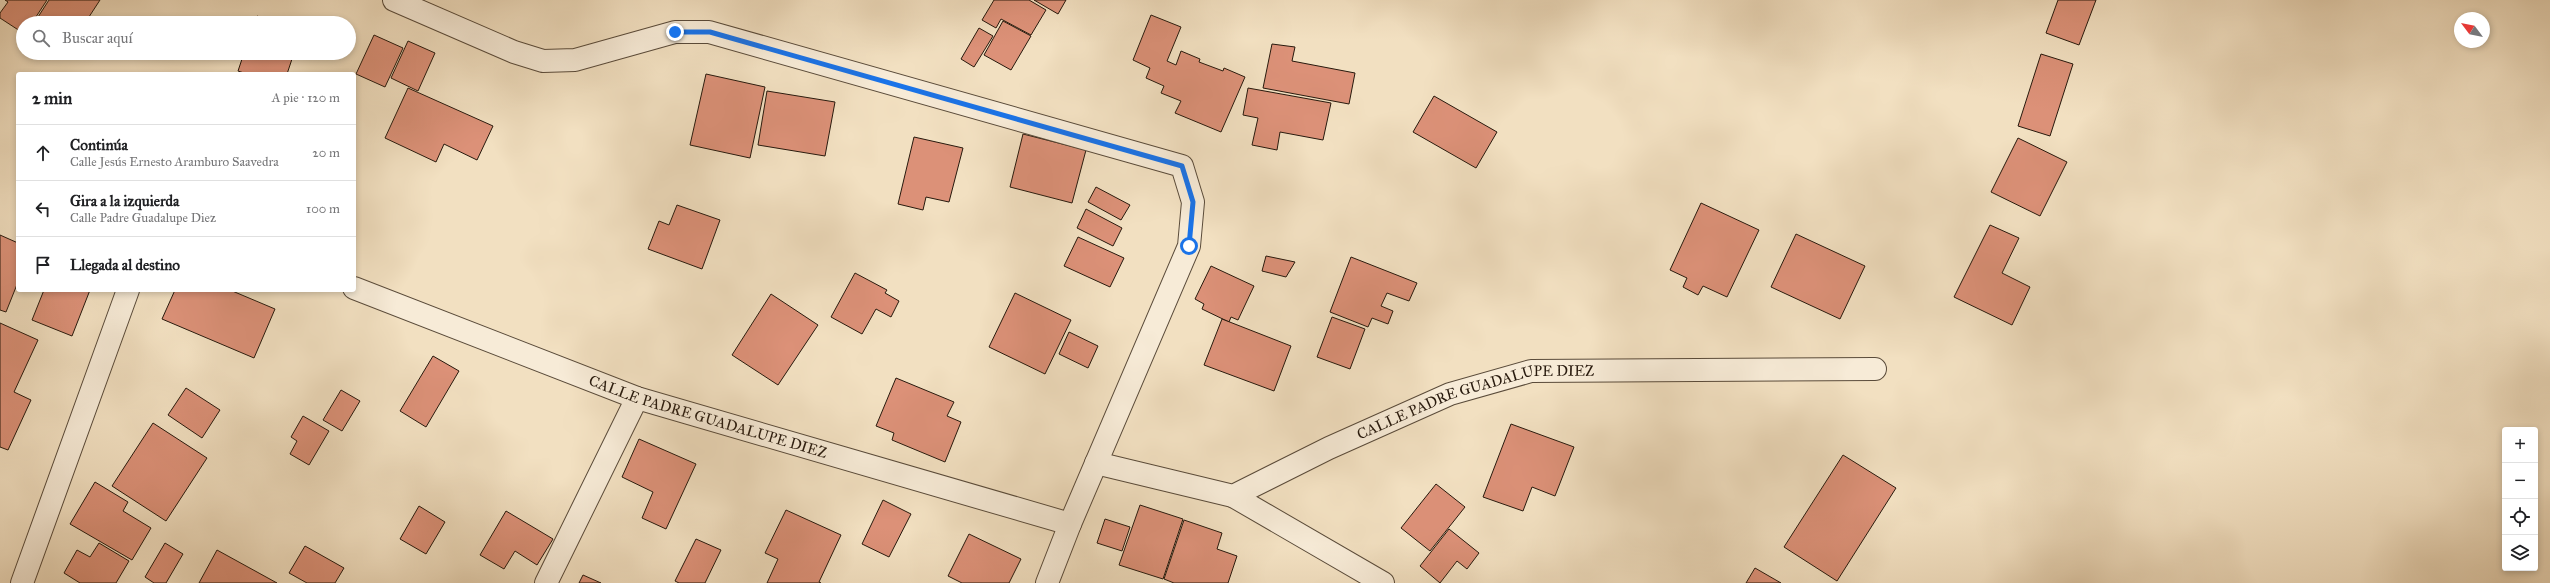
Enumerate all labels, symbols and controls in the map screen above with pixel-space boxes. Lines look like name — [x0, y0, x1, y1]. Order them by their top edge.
north arrow — [2454, 12, 2490, 48]
search box — [16, 16, 356, 60]
route end — [666, 23, 684, 41]
icon: search — [30, 27, 52, 49]
text: Buscar aquí — [62, 29, 133, 47]
text: 2 min — [32, 88, 72, 109]
text: A pie · 120 m — [272, 90, 340, 106]
text: Continúa — [70, 136, 128, 154]
icon: ahead — [32, 142, 54, 164]
text: 20 m — [312, 145, 340, 161]
text: Calle Jesús Ernesto Aramburo Saavedra — [70, 154, 279, 170]
text: Gira a la izquierda — [70, 192, 179, 210]
icon: left — [32, 198, 54, 220]
text: 100 m — [306, 201, 340, 217]
text: Calle Padre Guadalupe Diez — [70, 210, 216, 226]
route start — [1180, 237, 1198, 255]
icon: arrive — [32, 254, 54, 276]
text: Llegada al destino — [70, 256, 180, 274]
street label: CALLE PADRE GUADALUPE DIEZ — [1354, 362, 1594, 443]
street label: CALLE PADRE GUADALUPE DIEZ — [586, 371, 829, 462]
map controls — [2502, 427, 2538, 571]
button: + — [2502, 427, 2538, 463]
button: − — [2502, 463, 2538, 499]
button: locate — [2502, 499, 2538, 535]
button: layers — [2502, 535, 2538, 571]

